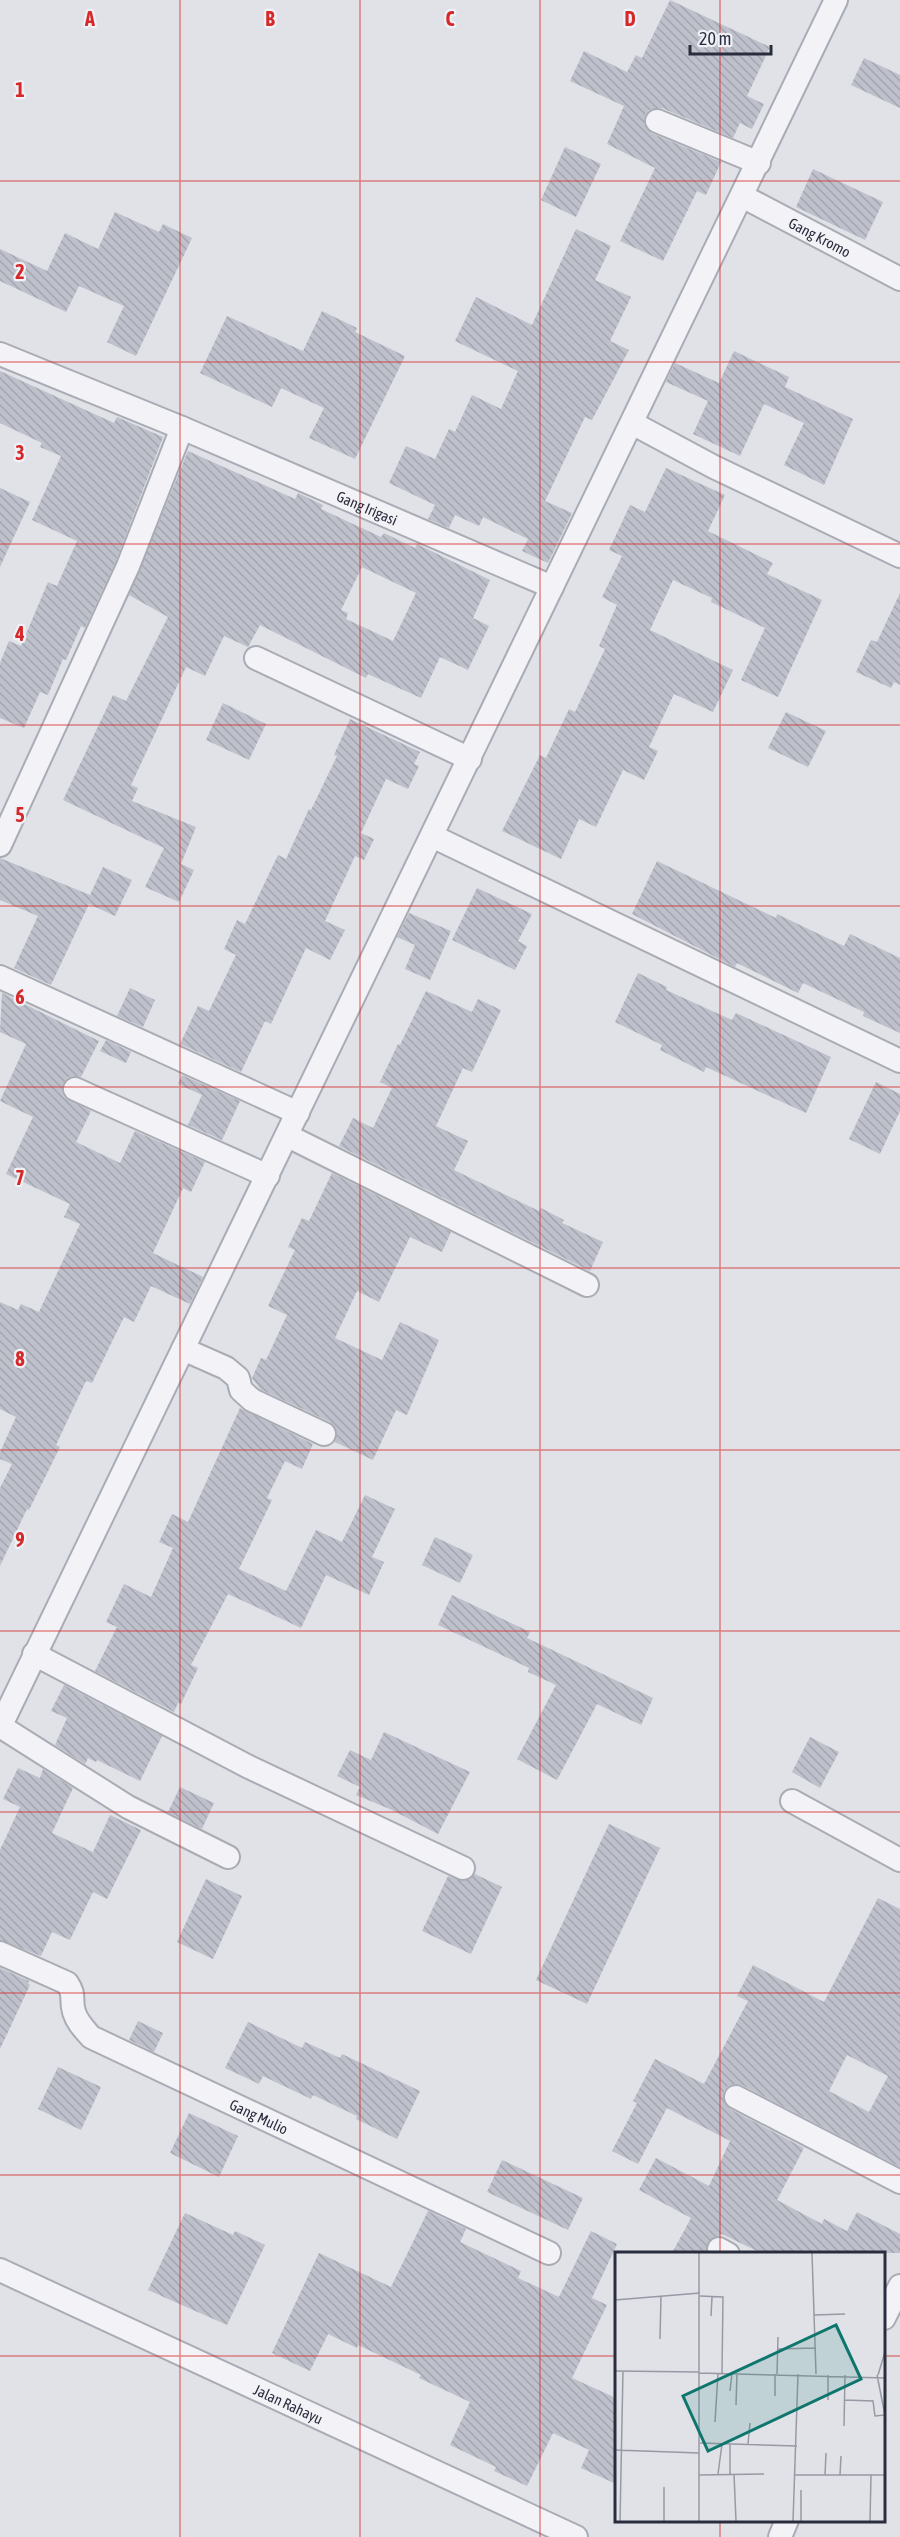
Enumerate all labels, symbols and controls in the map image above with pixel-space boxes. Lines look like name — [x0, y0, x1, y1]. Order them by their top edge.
text: A — [84, 7, 95, 30]
text: B — [265, 7, 275, 30]
text: C — [446, 7, 455, 30]
text: D — [624, 7, 636, 30]
scale bar — [690, 18, 771, 56]
text: 20 m — [699, 28, 731, 49]
text: 1 — [15, 78, 25, 101]
street label: Gang Kromo — [786, 214, 854, 260]
text: 2 — [15, 260, 25, 283]
text: 3 — [15, 441, 25, 464]
street label: Gang Irigasi — [334, 487, 400, 528]
text: 4 — [14, 622, 25, 645]
text: 5 — [15, 803, 25, 826]
text: 6 — [15, 985, 25, 1008]
text: 7 — [15, 1166, 25, 1189]
text: 8 — [15, 1347, 25, 1370]
text: 9 — [15, 1528, 25, 1551]
street label: Gang Mulio — [227, 2095, 291, 2137]
inset map — [615, 2252, 885, 2522]
street label: Jalan Rahayu — [251, 2380, 326, 2427]

